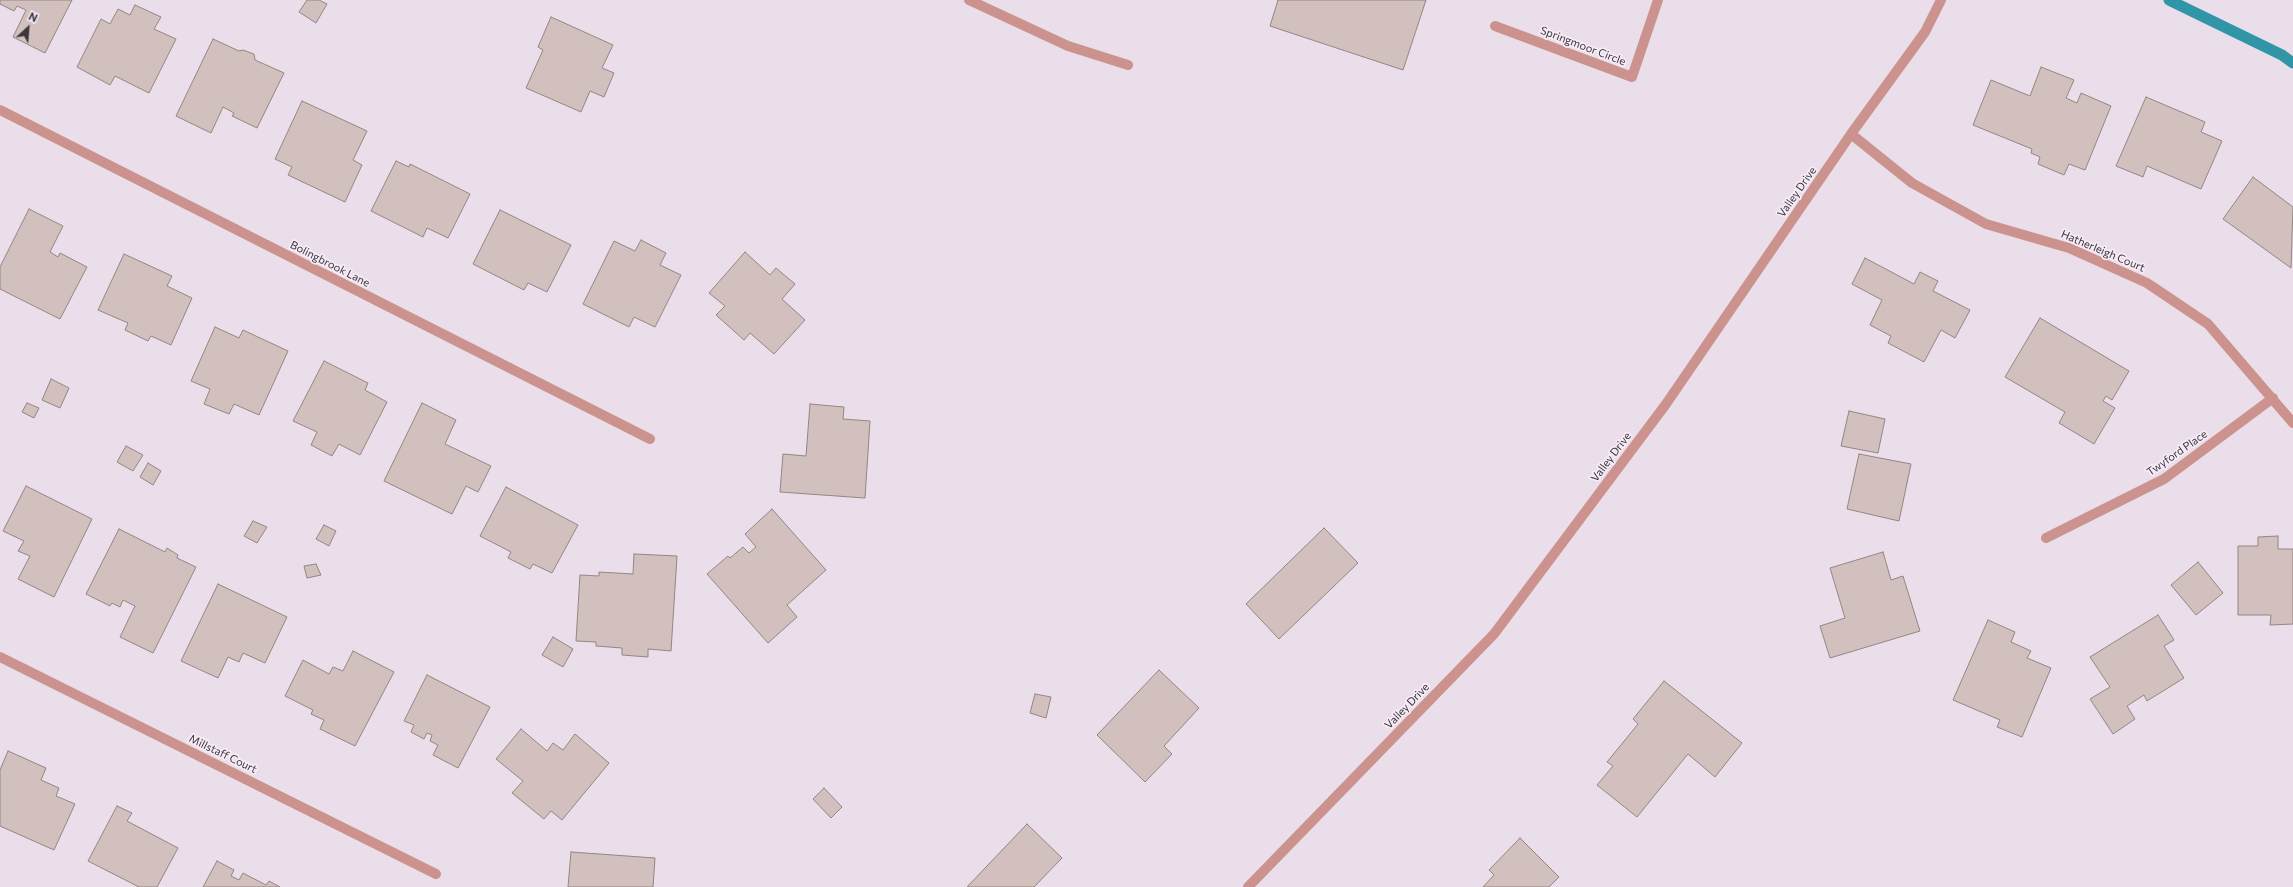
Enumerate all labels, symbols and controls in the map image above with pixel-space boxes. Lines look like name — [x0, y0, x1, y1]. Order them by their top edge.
north arrow — [8, 8, 48, 48]
text: N — [27, 9, 40, 24]
street label: Springmoor Circle — [1538, 24, 1628, 68]
street label: Valley Drive — [1775, 164, 1819, 220]
street label: Hatherleigh Court — [2059, 227, 2147, 275]
street label: Bolingbrook Lane — [288, 238, 372, 290]
street label: Twyford Place — [2144, 427, 2210, 479]
street label: Valley Drive — [1588, 430, 1634, 484]
street label: Valley Drive — [1382, 680, 1432, 732]
street label: Millstaff Court — [187, 732, 259, 776]

